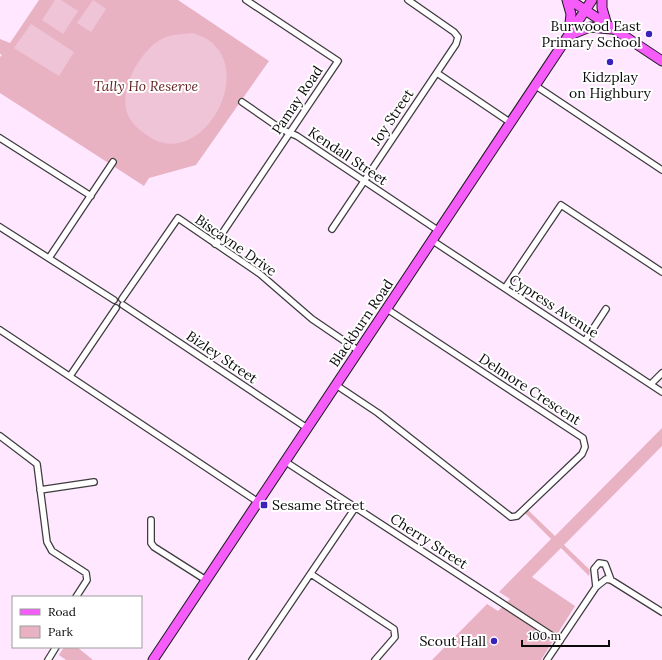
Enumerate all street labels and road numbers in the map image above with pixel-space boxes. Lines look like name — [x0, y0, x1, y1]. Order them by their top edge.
street label: Pamay Road — [268, 62, 326, 138]
street label: Joy Street — [366, 85, 418, 149]
street label: Kendall Street — [305, 123, 392, 190]
street label: Biscayne Drive — [192, 210, 281, 280]
street label: Cypress Avenue — [506, 270, 603, 342]
street label: Blackburn Road — [325, 276, 397, 370]
street label: Bizley Street — [183, 327, 261, 388]
street label: Delmore Crescent — [475, 349, 585, 429]
street label: Cherry Street — [387, 509, 472, 573]

